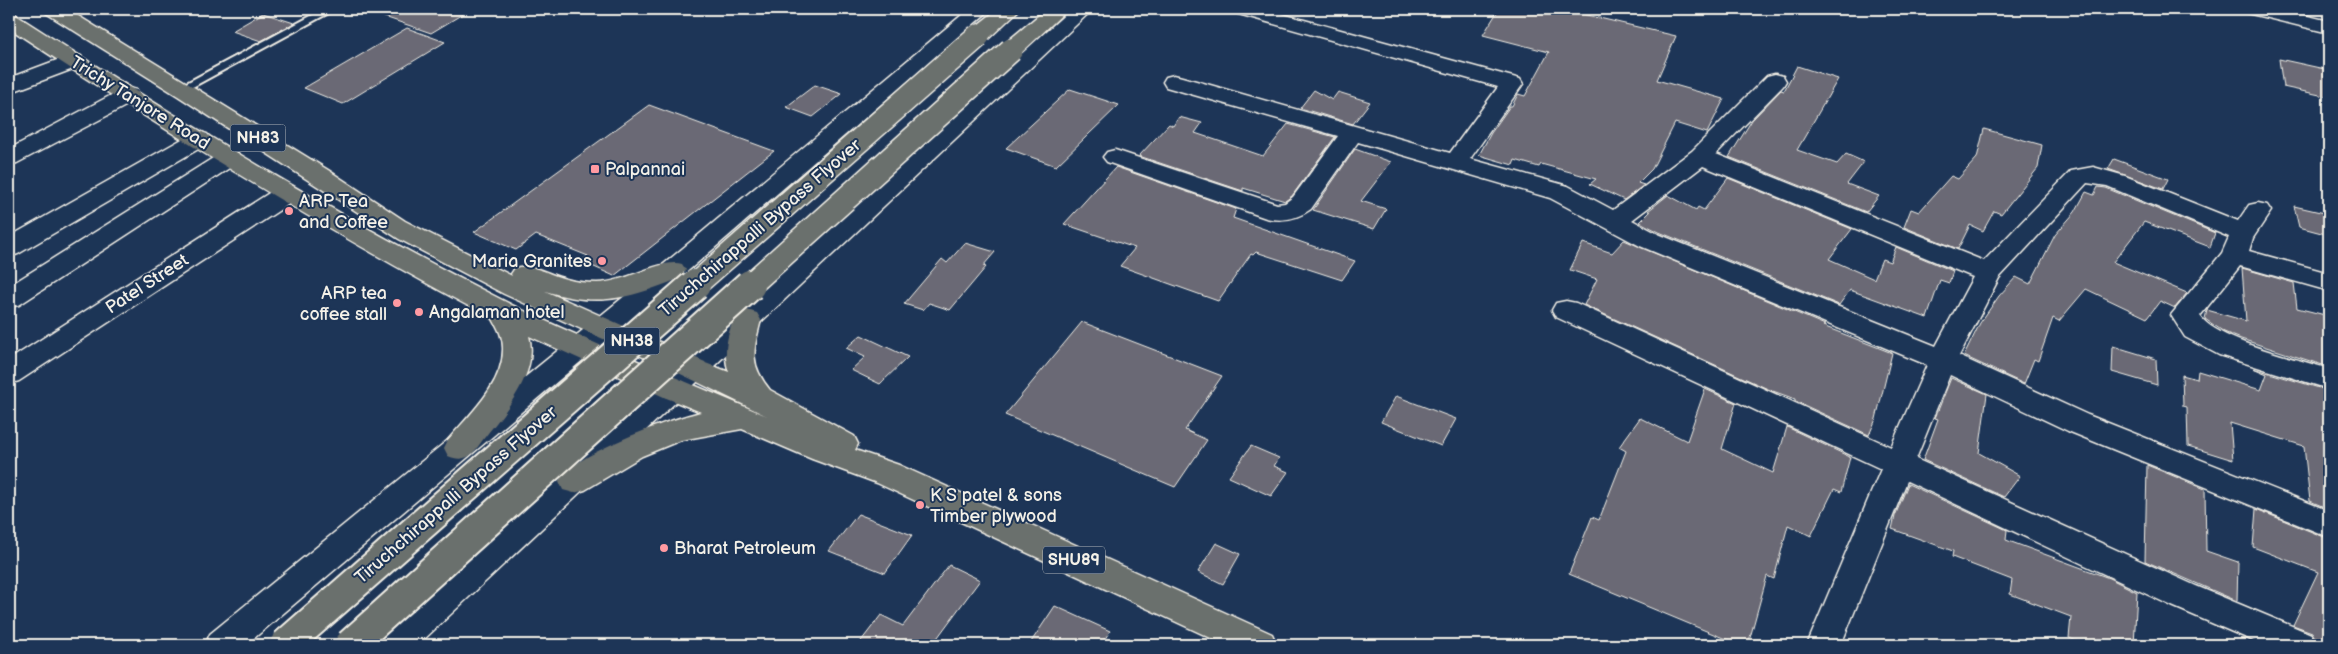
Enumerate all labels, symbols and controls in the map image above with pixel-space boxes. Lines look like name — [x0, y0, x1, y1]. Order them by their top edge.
street label: Trichy Tanjore Road — [66, 52, 214, 154]
road number: NH83 — [230, 125, 286, 152]
street label: Tiruchchirappalli Bypass Flyover — [655, 134, 866, 321]
place label: Palpannai — [605, 159, 685, 180]
marker: Palpannai — [589, 163, 601, 175]
place label: ARP Tea and Coffee — [299, 191, 388, 233]
marker: ARP Tea and Coffee — [283, 205, 295, 217]
street label: Patel Street — [102, 249, 193, 319]
place label: Maria Granites — [472, 251, 592, 272]
marker: Maria Granites — [596, 255, 608, 267]
place label: ARP tea coffee stall — [300, 283, 387, 325]
marker: ARP tea coffee stall — [391, 297, 403, 309]
place label: Angalaman hotel — [429, 302, 565, 323]
marker: Angalaman hotel — [413, 306, 425, 318]
road number: NH38 — [604, 328, 660, 354]
street label: Tiruchchirappalli Bypass Flyover — [351, 401, 562, 588]
place label: K S patel & sons Timber plywood — [930, 485, 1062, 527]
marker: K S patel & sons Timber plywood — [914, 499, 926, 511]
place label: Bharat Petroleum — [674, 538, 816, 559]
marker: Bharat Petroleum — [658, 542, 670, 554]
road number: SHU89 — [1043, 546, 1105, 574]

